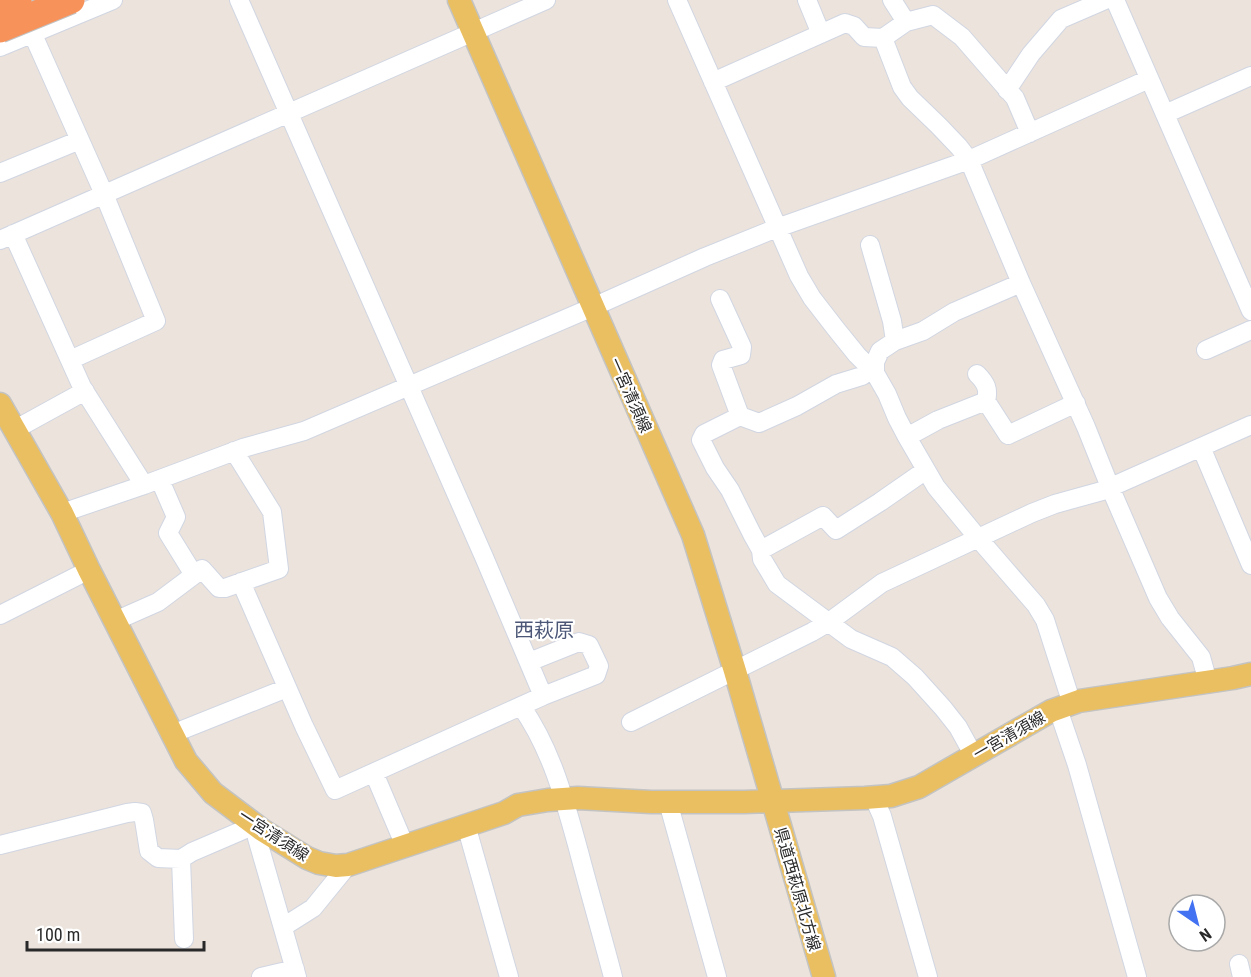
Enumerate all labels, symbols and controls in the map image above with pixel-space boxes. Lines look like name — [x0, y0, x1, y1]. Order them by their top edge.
street label: 一宮清須線 — [606, 355, 655, 436]
district label: 西萩原 — [514, 618, 574, 642]
street label: 一宮清須線 — [970, 707, 1049, 764]
street label: 一宮清須線 — [235, 806, 312, 865]
street label: 県道西萩原北方線 — [771, 825, 824, 953]
north arrow — [1167, 893, 1227, 953]
scale bar — [27, 914, 204, 952]
text: 100 m — [36, 924, 80, 945]
text: N — [1196, 924, 1215, 945]

